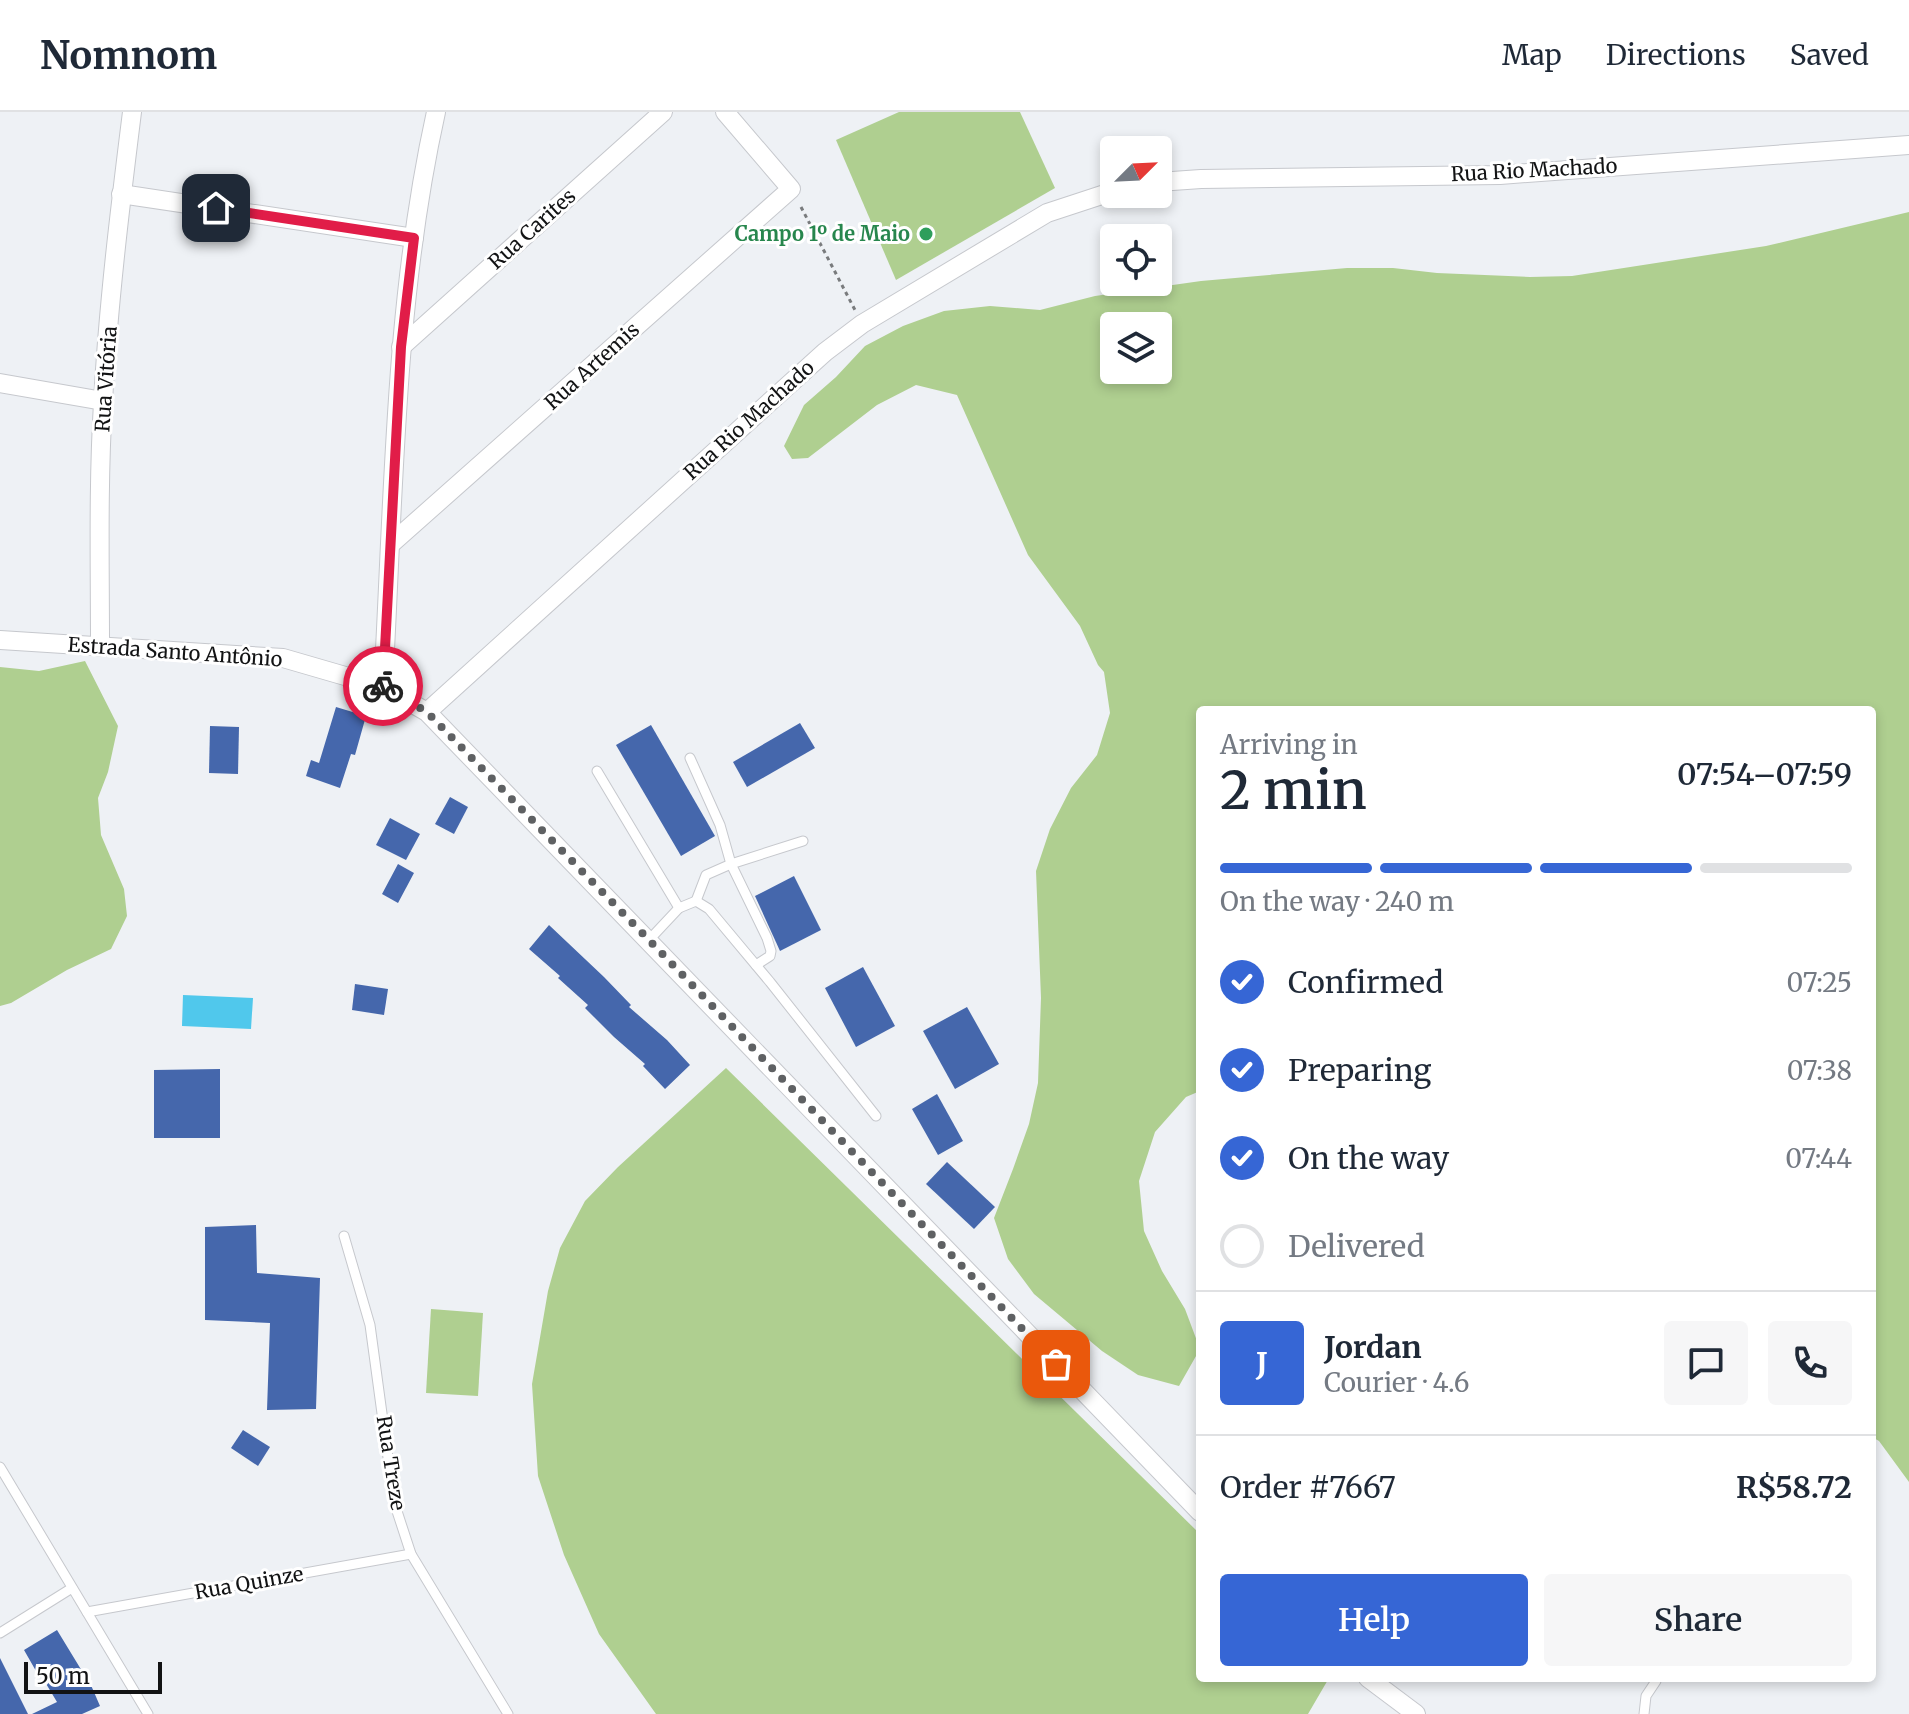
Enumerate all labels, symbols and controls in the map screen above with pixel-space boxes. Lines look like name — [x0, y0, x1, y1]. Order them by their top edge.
text: Nomnom — [40, 32, 217, 79]
text: Map — [1502, 37, 1562, 73]
text: Directions — [1606, 37, 1746, 73]
text: Saved — [1790, 37, 1869, 73]
north arrow — [1100, 136, 1172, 208]
map controls — [1100, 136, 1172, 384]
street label: Rua Rio Machado — [1450, 153, 1618, 186]
pin — [182, 174, 250, 242]
street label: Rua Carites — [483, 183, 580, 274]
icon: home — [194, 186, 238, 230]
place label: Campo 1º de Maio — [735, 221, 910, 246]
button: locate — [1100, 224, 1172, 296]
marker: Campo 1º de Maio — [917, 225, 935, 243]
button: layers — [1100, 312, 1172, 384]
street label: Rua Artemis — [539, 317, 644, 415]
street label: Rua Vitória — [89, 325, 122, 433]
street label: Rua Rio Machado — [678, 354, 819, 485]
street label: Estrada Santo Antônio — [67, 632, 284, 671]
courier — [343, 646, 423, 726]
icon: bike — [361, 664, 405, 708]
text: Arriving in — [1220, 728, 1358, 761]
text: 07:54–07:59 — [1677, 755, 1852, 793]
text: 2 min — [1220, 758, 1367, 823]
text: On the way · 240 m — [1220, 885, 1454, 918]
icon: check — [1220, 960, 1264, 1004]
text: Confirmed — [1288, 963, 1443, 1001]
text: 07:25 — [1787, 966, 1852, 999]
icon: check — [1220, 1048, 1264, 1092]
text: Preparing — [1288, 1051, 1431, 1089]
text: 07:38 — [1787, 1054, 1852, 1087]
icon: check — [1220, 1136, 1264, 1180]
text: On the way — [1288, 1139, 1449, 1177]
text: 07:44 — [1785, 1142, 1852, 1175]
text: Delivered — [1288, 1227, 1425, 1265]
button: chat — [1664, 1321, 1748, 1405]
button: phone — [1768, 1321, 1852, 1405]
text: Jordan — [1324, 1328, 1422, 1366]
pin — [1022, 1330, 1090, 1398]
icon: bag — [1034, 1342, 1078, 1386]
text: J — [1256, 1344, 1268, 1382]
text: Courier · 4.6 — [1324, 1366, 1470, 1399]
street label: Rua Treze — [372, 1414, 411, 1512]
text: Order #7667 — [1220, 1468, 1396, 1506]
text: R$58.72 — [1736, 1468, 1852, 1506]
street label: Rua Quinze — [193, 1561, 305, 1604]
button: Help — [1220, 1574, 1528, 1666]
button: Share — [1544, 1574, 1852, 1666]
scale bar — [24, 1658, 162, 1694]
text: 50 m — [36, 1662, 90, 1690]

